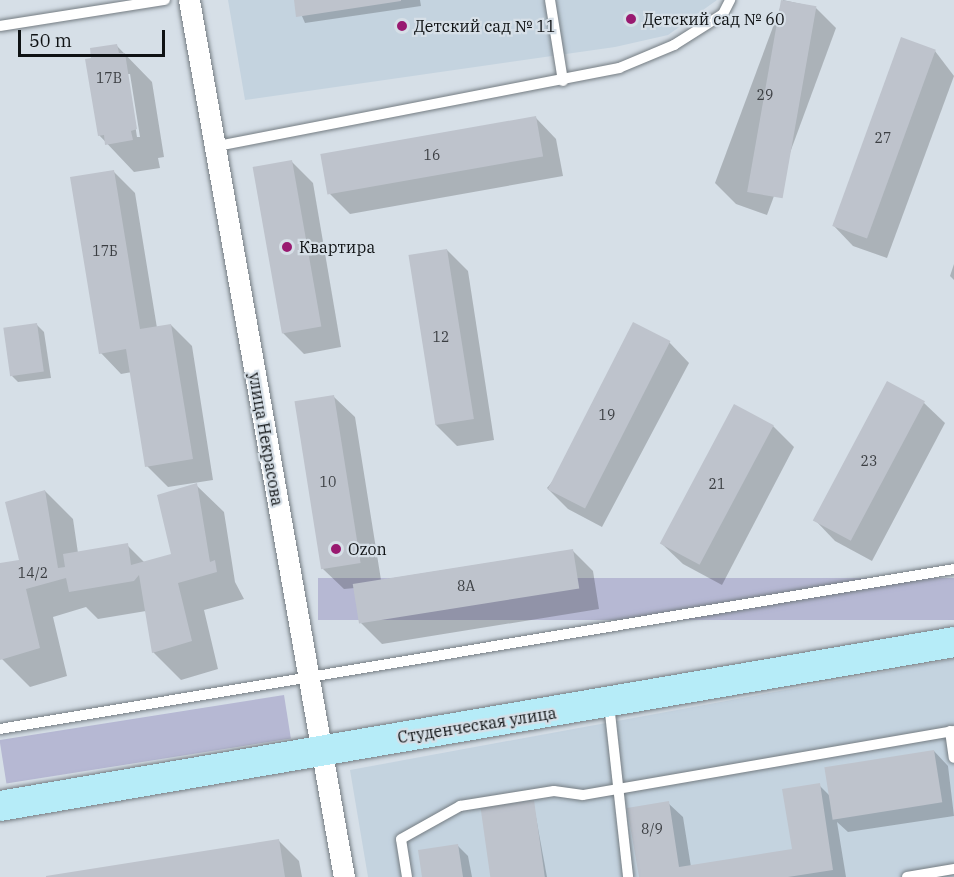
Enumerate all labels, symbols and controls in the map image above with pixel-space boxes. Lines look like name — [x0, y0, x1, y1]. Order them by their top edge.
place label: Детский сад № 60 — [643, 9, 784, 29]
marker: Детский сад № 60 — [624, 12, 638, 26]
place label: Детский сад № 11 — [414, 16, 555, 36]
scale bar — [21, 18, 168, 56]
marker: Детский сад № 11 — [395, 19, 409, 33]
text: 50 m — [29, 29, 72, 52]
house number: 17В — [96, 70, 122, 86]
house number: 29 — [757, 87, 773, 103]
house number: 27 — [875, 130, 891, 146]
house number: 16 — [424, 147, 440, 163]
place label: Квартира — [299, 237, 375, 257]
marker: Квартира — [280, 240, 294, 254]
house number: 17Б — [92, 243, 118, 259]
house number: 12 — [433, 329, 449, 345]
street label: улица Некрасова — [245, 371, 287, 507]
house number: 19 — [599, 407, 615, 423]
house number: 23 — [861, 453, 877, 469]
house number: 10 — [320, 474, 336, 490]
house number: 21 — [709, 476, 725, 492]
place label: Ozon — [348, 539, 387, 559]
marker: Ozon — [329, 542, 343, 556]
house number: 14/2 — [18, 565, 48, 581]
house number: 8А — [457, 578, 475, 594]
street label: Студенческая улица — [396, 703, 558, 747]
house number: 8/9 — [641, 821, 663, 837]

